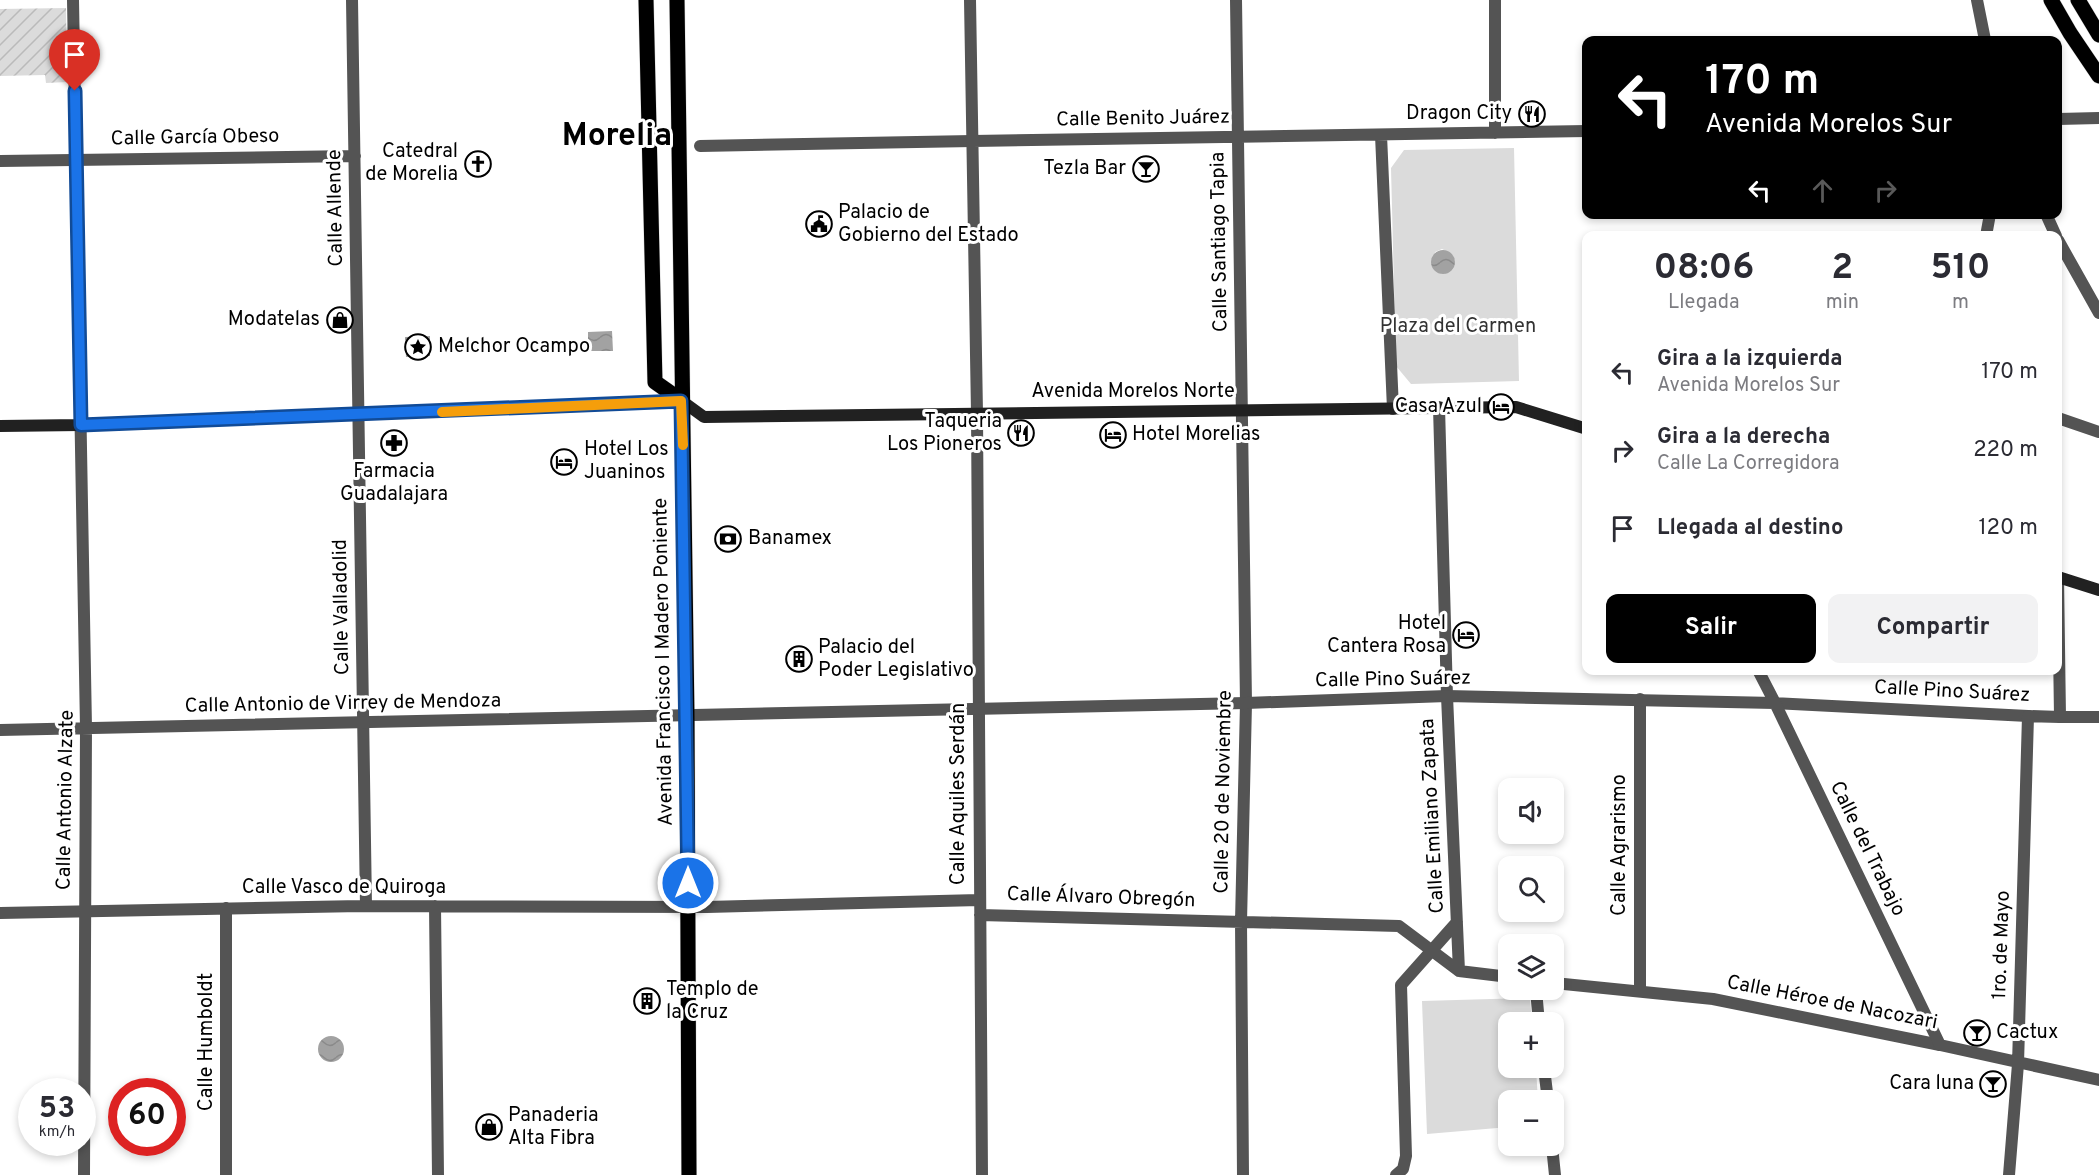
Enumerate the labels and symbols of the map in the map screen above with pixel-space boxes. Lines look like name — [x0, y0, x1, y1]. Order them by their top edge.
pin — [49, 29, 100, 91]
restaurant icon: Dragon City — [1517, 99, 1547, 129]
place label: Dragon City — [1406, 101, 1512, 127]
street label: Calle Benito Juárez — [1056, 104, 1230, 134]
district label: Morelia — [562, 117, 672, 157]
street label: Calle García Obeso — [110, 124, 280, 152]
place label: Catedral de Morelia — [365, 139, 458, 188]
street label: Calle Allende — [322, 149, 350, 267]
church icon: Catedral de Morelia — [463, 149, 493, 179]
street label: Calle Santiago Tapia — [1205, 152, 1235, 332]
bar icon: Tezla Bar — [1131, 154, 1161, 184]
place label: Tezla Bar — [1043, 156, 1126, 182]
place label: Palacio de Gobierno del Estado — [838, 200, 1019, 249]
public building icon: Palacio de Gobierno del Estado — [804, 209, 834, 239]
shop icon: Modatelas — [325, 305, 355, 335]
place label: Modatelas — [228, 307, 320, 333]
park label: Plaza del Carmen — [1380, 314, 1536, 340]
place icon: Melchor Ocampo — [403, 332, 433, 362]
place label: Melchor Ocampo — [438, 334, 590, 360]
street label: Avenida Morelos Norte — [1031, 379, 1235, 405]
hotel icon: Casa Azul — [1486, 392, 1516, 422]
place label: Casa Azul — [1395, 394, 1482, 420]
place label: Taqueria Los Pioneros — [887, 409, 1002, 458]
restaurant icon: Taqueria Los Pioneros — [1006, 418, 1036, 448]
hotel icon: Hotel Morelias — [1098, 420, 1128, 450]
place label: Hotel Morelias — [1132, 422, 1261, 448]
pharmacy icon: Farmacia Guadalajara — [379, 428, 409, 458]
place label: Hotel Los Juaninos — [584, 437, 669, 486]
hotel icon: Hotel Los Juaninos — [549, 447, 579, 477]
place label: Farmacia Guadalajara — [340, 459, 448, 508]
street label: Avenida Francisco I Madero Poniente — [648, 498, 680, 826]
bank icon: Banamex — [713, 524, 743, 554]
place label: Banamex — [748, 526, 832, 552]
street label: Calle Valladolid — [328, 539, 356, 675]
place label: Hotel Cantera Rosa — [1327, 611, 1446, 660]
hotel icon: Hotel Cantera Rosa — [1451, 620, 1481, 650]
place label: Palacio del Poder Legislativo — [818, 635, 974, 684]
building icon: Palacio del Poder Legislativo — [784, 644, 814, 674]
street label: Calle Pino Suárez — [1315, 666, 1471, 694]
street label: Calle Pino Suárez — [1873, 675, 2031, 709]
street label: Calle Antonio de Virrey de Mendoza — [185, 688, 501, 720]
street label: Calle 20 de Noviembre — [1209, 690, 1239, 894]
street label: Calle Aquiles Serdán — [946, 703, 972, 885]
street label: Calle Antonio Alzate — [51, 710, 81, 890]
street label: Calle Emiliano Zapata — [1415, 718, 1451, 914]
street label: Calle Agrarismo — [1607, 774, 1633, 916]
street label: Calle del Trabajo — [1823, 777, 1911, 921]
position arrow — [656, 851, 720, 915]
street label: Calle Vasco de Quiroga — [242, 875, 446, 901]
street label: Calle Álvaro Obregón — [1006, 880, 1196, 914]
street label: 1ro. de Mayo — [1987, 890, 2017, 1000]
street label: Calle Héroe de Nacozari — [1724, 970, 1940, 1036]
street label: Calle Humboldt — [194, 973, 220, 1111]
place label: Templo de la Cruz — [666, 977, 758, 1026]
building icon: Templo de la Cruz — [632, 986, 662, 1016]
bar icon: Cactux — [1962, 1018, 1992, 1048]
place label: Cactux — [1996, 1020, 2058, 1046]
bar icon: Cara luna — [1978, 1069, 2008, 1099]
place label: Cara luna — [1889, 1071, 1974, 1097]
speed limit sign: 60 — [108, 1078, 186, 1156]
place label: Panaderia Alta Fibra — [508, 1103, 599, 1152]
shop icon: Panaderia Alta Fibra — [474, 1112, 504, 1142]

